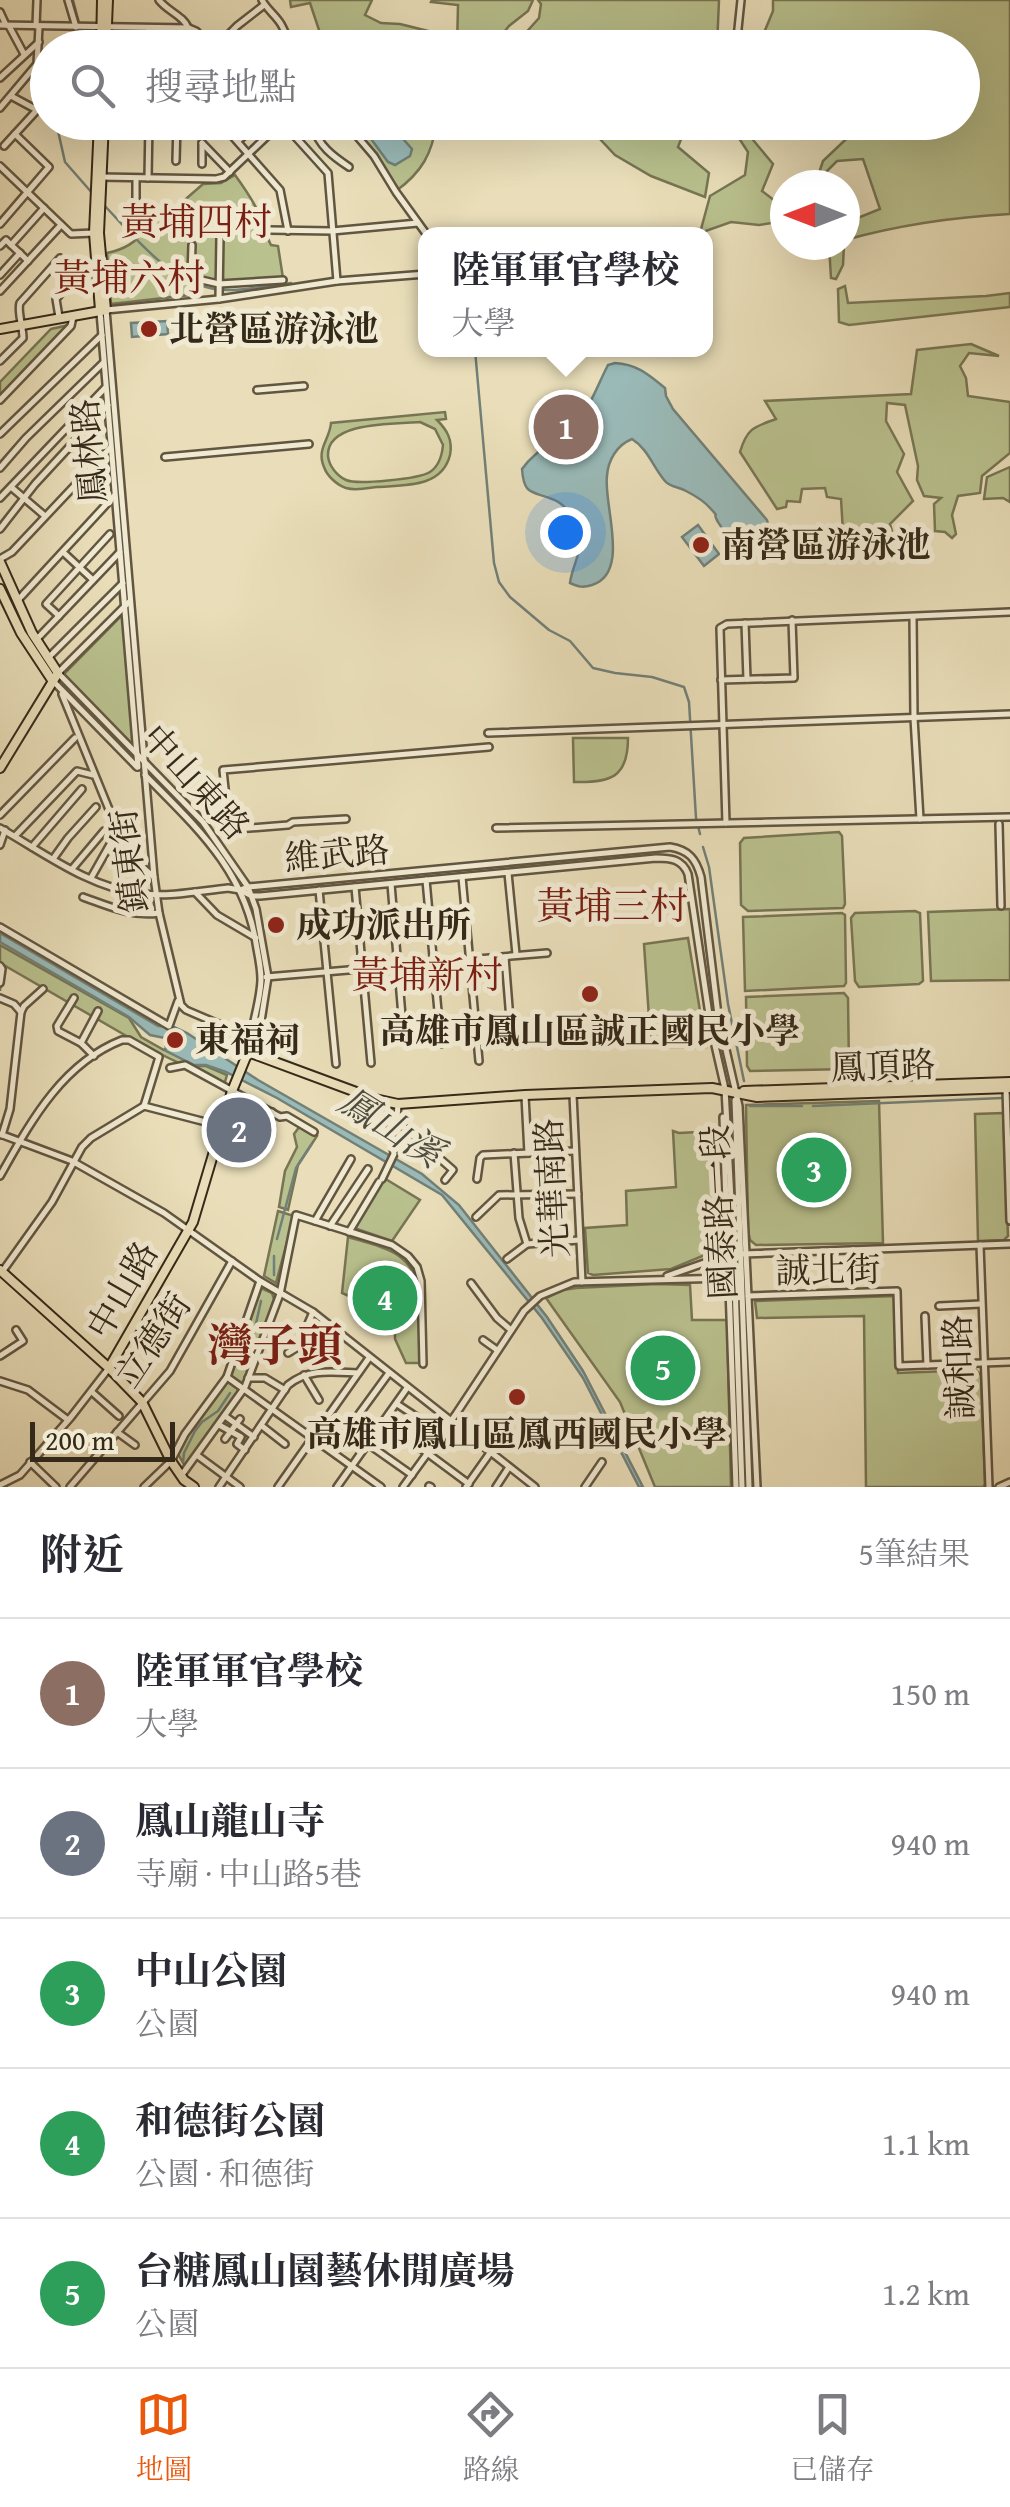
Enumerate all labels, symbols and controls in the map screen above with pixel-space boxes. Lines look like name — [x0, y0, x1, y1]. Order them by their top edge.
search box — [30, 30, 980, 140]
icon: search — [65, 58, 120, 113]
text: 搜尋地點 — [145, 58, 297, 114]
north arrow — [770, 170, 860, 260]
district label: 黃埔四村 — [120, 193, 272, 249]
popup — [418, 227, 713, 357]
text: 陸軍軍官學校 — [451, 241, 680, 297]
district label: 黃埔六村 — [53, 249, 205, 305]
text: 大學 — [451, 299, 516, 346]
place label: 北營區游泳池 — [169, 303, 379, 354]
marker: 北營區游泳池 — [138, 318, 160, 340]
pin: 1 — [534, 390, 598, 464]
street label: 鳳林路 — [59, 397, 118, 506]
your location — [540, 507, 591, 558]
place label: 南營區游泳池 — [721, 519, 931, 570]
marker: 南營區游泳池 — [690, 534, 712, 556]
street label: 中山東路 — [131, 713, 262, 851]
street label: 鎮東街 — [97, 806, 160, 916]
street label: 維武路 — [282, 824, 391, 883]
district label: 黃埔三村 — [536, 877, 688, 933]
place label: 成功派出所 — [296, 899, 471, 950]
marker: 成功派出所 — [265, 914, 287, 936]
district label: 黃埔新村 — [351, 946, 503, 1002]
marker: 高雄市鳳山區誠正國民小學 — [579, 983, 601, 1005]
place label: 高雄市鳳山區誠正國民小學 — [380, 1005, 800, 1056]
place label: 東福祠 — [195, 1014, 300, 1065]
marker: 東福祠 — [164, 1029, 186, 1051]
street label: 鳳頂路 — [830, 1038, 936, 1093]
water label: 鳳山溪 — [328, 1072, 458, 1182]
pin: 2 — [206, 1092, 272, 1168]
street label: 光華南路 — [522, 1117, 581, 1259]
street label: 國泰路一段 — [688, 1123, 749, 1301]
pin: 3 — [782, 1132, 846, 1208]
street label: 中山路 — [73, 1232, 170, 1348]
street label: 誠北街 — [775, 1243, 881, 1296]
pin: 4 — [352, 1260, 418, 1336]
street label: 立德街 — [102, 1282, 203, 1398]
district label: 灣子頭 — [207, 1312, 343, 1377]
street label: 誠和路 — [931, 1314, 986, 1420]
pin: 5 — [630, 1330, 696, 1406]
marker: 高雄市鳳山區鳳西國民小學 — [506, 1386, 528, 1408]
place label: 高雄市鳳山區鳳西國民小學 — [307, 1408, 727, 1459]
scale bar — [30, 1417, 175, 1462]
text: 200 m — [45, 1419, 114, 1460]
text: 附近 — [40, 1523, 124, 1584]
text: 5筆結果 — [859, 1530, 970, 1577]
text: 陸軍軍官學校 — [135, 1642, 363, 1698]
text: 1 — [64, 1670, 81, 1717]
text: 150 m — [891, 1670, 970, 1717]
text: 大學 — [135, 1700, 199, 1747]
text: 鳳山龍山寺 — [135, 1792, 325, 1848]
text: 2 — [64, 1820, 81, 1867]
text: 940 m — [891, 1820, 970, 1867]
text: 寺廟 · 中山路5巷 — [135, 1850, 362, 1897]
text: 中山公園 — [135, 1942, 287, 1998]
text: 3 — [64, 1970, 81, 2017]
text: 940 m — [891, 1970, 970, 2017]
text: 公園 — [135, 2000, 199, 2047]
text: 和德街公園 — [135, 2092, 325, 2148]
text: 4 — [64, 2120, 81, 2167]
text: 1.1 km — [882, 2120, 970, 2167]
text: 公園 · 和德街 — [135, 2150, 314, 2197]
text: 台糖鳳山園藝休閒廣場 — [135, 2242, 515, 2298]
text: 5 — [64, 2270, 81, 2317]
text: 1.2 km — [882, 2270, 970, 2317]
text: 公園 — [135, 2300, 199, 2347]
tab: 地圖 — [136, 2387, 192, 2489]
tab: 路線 — [463, 2387, 519, 2489]
tab: 已儲存 — [790, 2387, 874, 2489]

